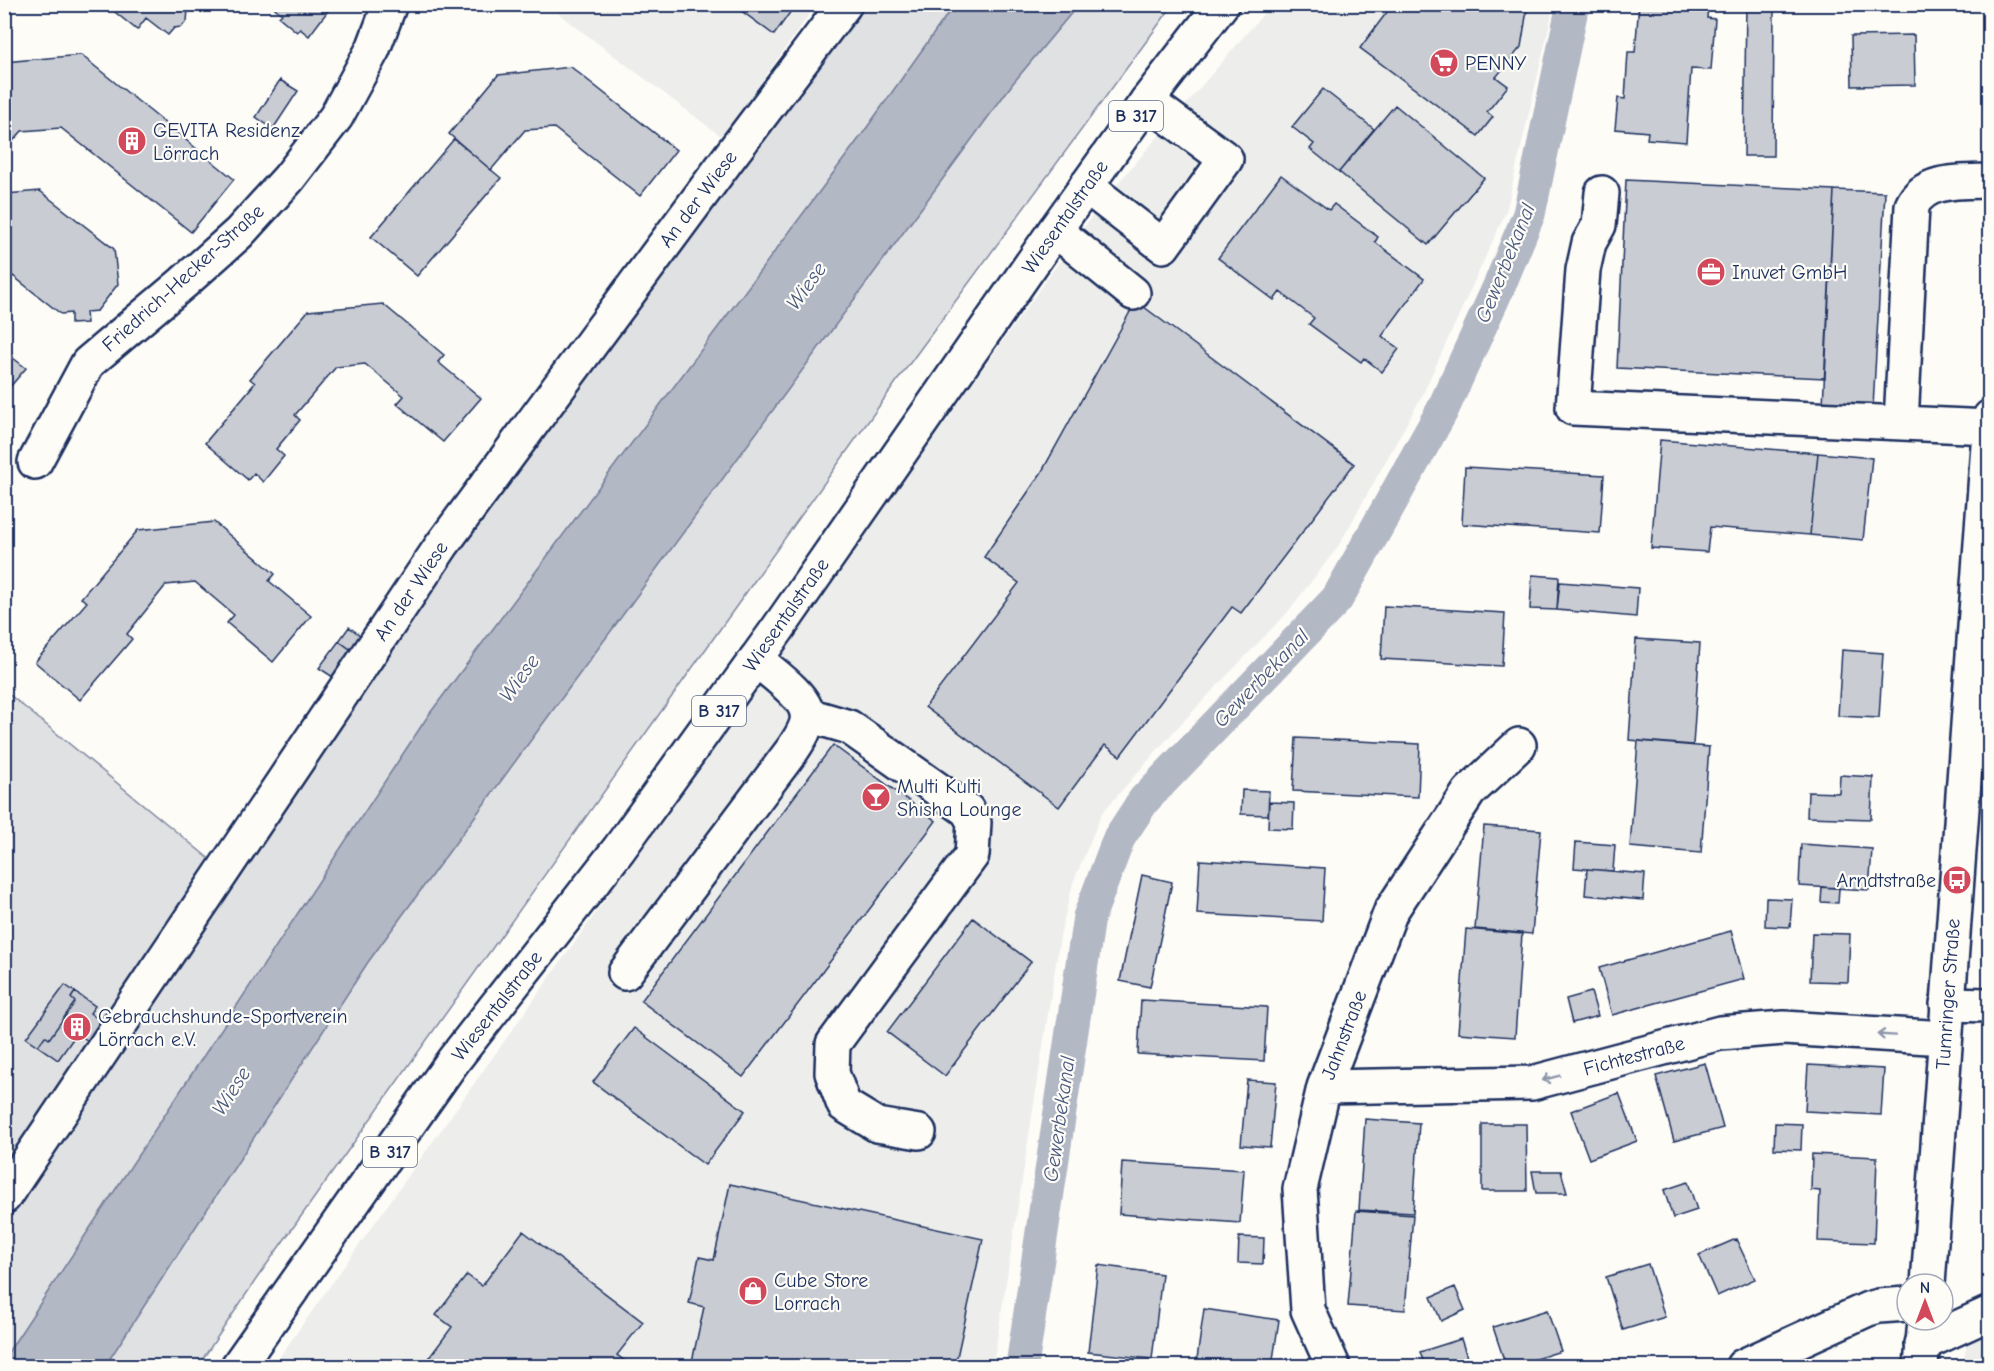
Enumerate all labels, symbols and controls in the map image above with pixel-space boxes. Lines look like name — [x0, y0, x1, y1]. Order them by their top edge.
supermarket icon: PENNY — [1428, 47, 1460, 79]
place label: PENNY — [1465, 52, 1527, 75]
road number: B 317 — [1109, 101, 1163, 131]
place label: GEVITA Residenz Lörrach — [153, 119, 300, 165]
building icon: GEVITA Residenz Lörrach — [116, 125, 148, 157]
street label: An der Wiese — [654, 146, 742, 252]
street label: Wiesentalstraße — [1017, 156, 1113, 278]
street label: Friedrich-Hecker-Straße — [98, 199, 268, 357]
water label: Gewerbekanal — [1470, 199, 1540, 326]
office icon: Inuvet GmbH — [1695, 256, 1727, 288]
water label: Wiese — [781, 257, 831, 314]
place label: Inuvet GmbH — [1732, 261, 1848, 284]
street label: An der Wiese — [369, 537, 453, 645]
street label: Wiesentalstraße — [738, 554, 834, 676]
water label: Gewerbekanal — [1208, 624, 1314, 732]
water label: Wiese — [494, 649, 544, 706]
road number: B 317 — [692, 696, 746, 726]
place label: Multi Kulti Shisha Lounge — [897, 775, 1021, 821]
bar icon: Multi Kulti Shisha Lounge — [860, 781, 892, 813]
bus stop icon: Arndtstraße — [1941, 864, 1973, 896]
place label: Arndtstraße — [1837, 869, 1936, 892]
street label: Tumringer Straße — [1931, 918, 1965, 1070]
street label: Wiesentalstraße — [447, 946, 547, 1066]
street label: Jahnstraße — [1316, 987, 1372, 1083]
place label: Gebrauchshunde-Sportverein Lörrach e.V. — [98, 1005, 348, 1051]
building icon: Gebrauchshunde-Sportverein Lörrach e.V. — [61, 1011, 93, 1043]
one-way arrow — [1877, 1029, 1897, 1040]
street label: Fichtestraße — [1581, 1031, 1687, 1081]
water label: Gewerbekanal — [1038, 1054, 1080, 1183]
water label: Wiese — [207, 1062, 256, 1120]
one-way arrow — [1541, 1073, 1560, 1085]
road number: B 317 — [363, 1137, 417, 1167]
place label: Cube Store Lorrach — [774, 1269, 868, 1315]
north arrow — [1895, 1272, 1955, 1332]
shop icon: Cube Store Lorrach — [737, 1275, 769, 1307]
text: N — [1920, 1279, 1930, 1297]

